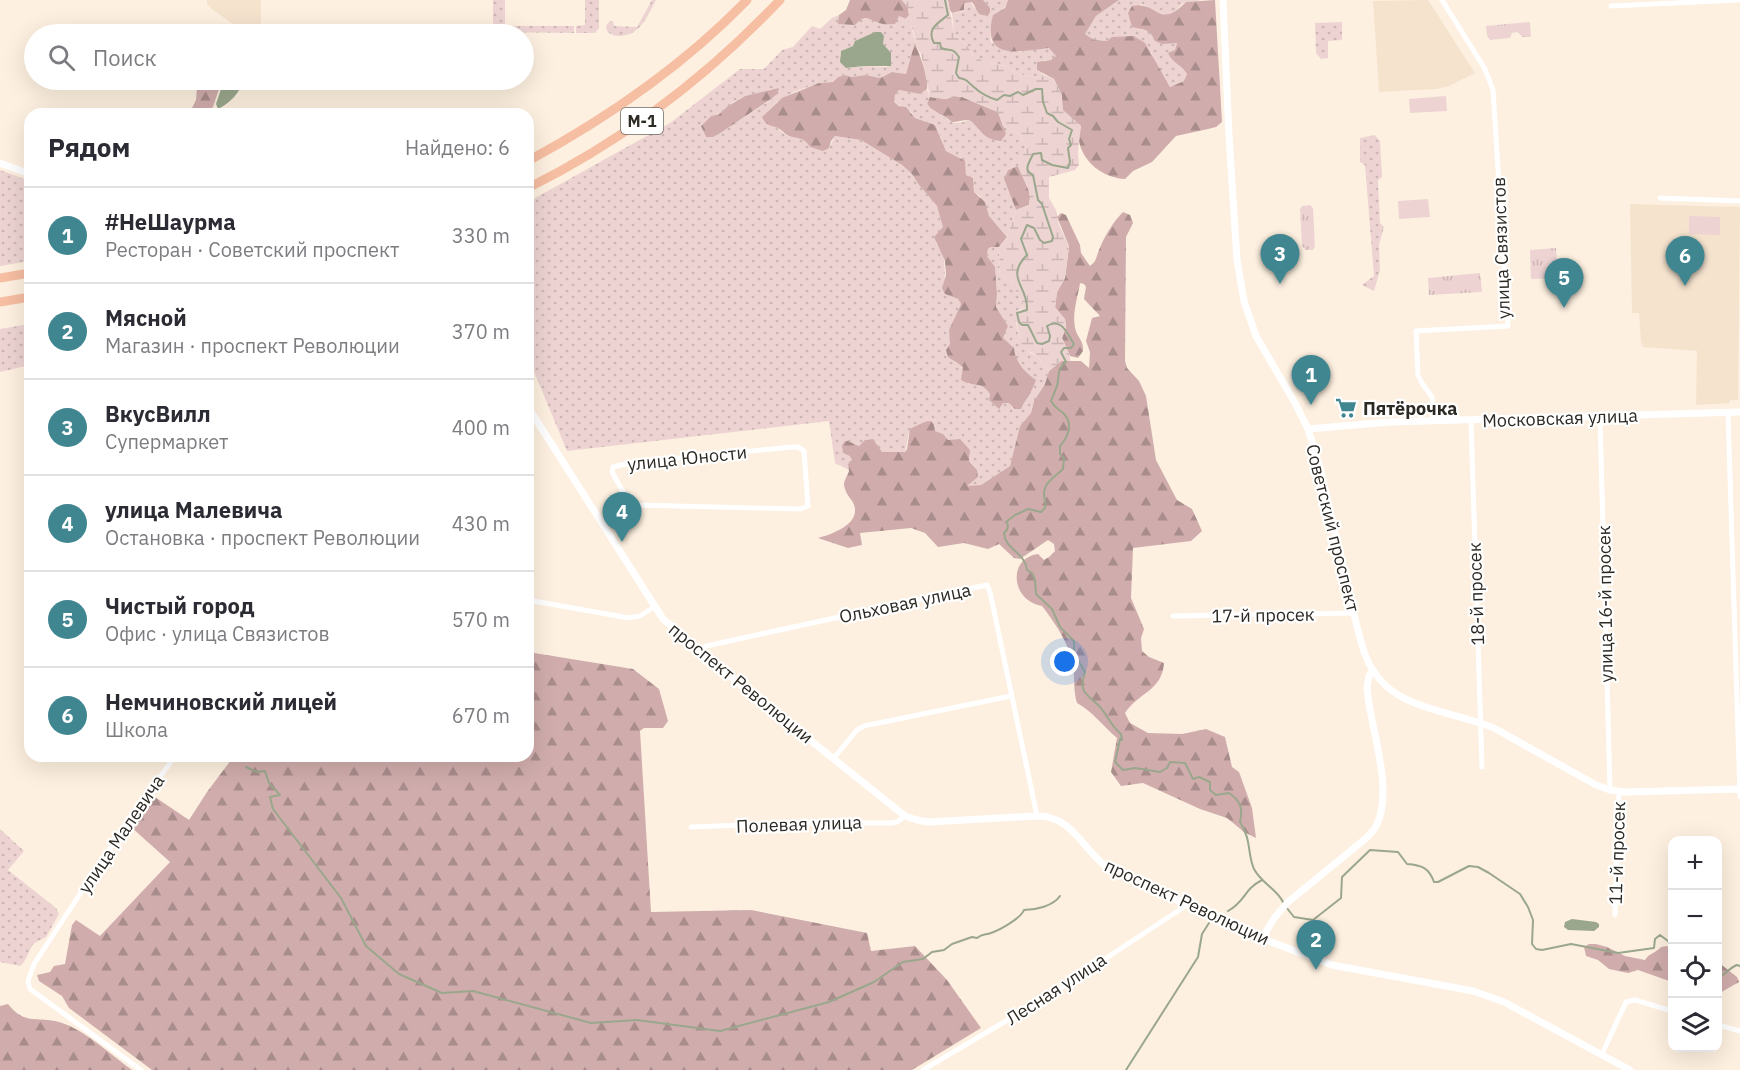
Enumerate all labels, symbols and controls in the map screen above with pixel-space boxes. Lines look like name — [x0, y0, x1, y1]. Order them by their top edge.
search box — [24, 24, 534, 90]
icon: search — [45, 41, 78, 74]
text: Поиск — [93, 43, 157, 72]
road number: М-1 — [621, 108, 663, 134]
text: Рядом — [48, 130, 130, 164]
text: Найдено: 6 — [405, 134, 510, 161]
street label: улица Связистов — [1487, 177, 1515, 319]
text: #НеШаурма — [105, 207, 236, 236]
text: 1 — [62, 222, 74, 249]
text: 330 m — [452, 222, 510, 249]
pin: 3 — [1260, 234, 1300, 284]
text: Ресторан · Советский проспект — [105, 236, 399, 263]
pin: 6 — [1666, 236, 1704, 286]
pin: 5 — [1544, 258, 1584, 308]
text: Мясной — [105, 303, 187, 332]
text: 2 — [62, 318, 74, 345]
text: 370 m — [452, 318, 510, 345]
text: Магазин · проспект Революции — [105, 332, 400, 359]
pin: 1 — [1292, 356, 1330, 405]
supermarket icon: Пятёрочка — [1334, 396, 1358, 420]
place label: Пятёрочка — [1363, 397, 1457, 420]
text: ВкусВилл — [105, 399, 211, 428]
street label: Московская улица — [1482, 404, 1639, 432]
text: 3 — [62, 414, 74, 441]
text: 400 m — [452, 414, 510, 441]
text: Супермаркет — [105, 428, 228, 455]
street label: улица Юности — [626, 440, 748, 476]
street label: Советский проспект — [1301, 442, 1365, 615]
pin: 4 — [602, 492, 642, 542]
text: улица Малевича — [105, 495, 283, 524]
text: 4 — [62, 510, 74, 537]
text: 430 m — [452, 510, 510, 537]
text: Остановка · проспект Революции — [105, 524, 420, 551]
street label: улица 16-й просек — [1592, 525, 1618, 683]
street label: 18-й просек — [1463, 542, 1489, 646]
street label: Ольховая улица — [837, 578, 973, 628]
text: Чистый город — [105, 591, 254, 620]
street label: 17-й просек — [1211, 603, 1315, 627]
text: 5 — [62, 606, 74, 633]
text: 570 m — [452, 606, 510, 633]
street label: проспект Революции — [664, 618, 818, 748]
text: Офис · улица Связистов — [105, 620, 330, 647]
your location — [1050, 647, 1079, 676]
text: Немчиновский лицей — [105, 687, 337, 716]
text: 6 — [62, 702, 74, 729]
text: 670 m — [452, 702, 510, 729]
text: Школа — [105, 716, 168, 743]
street label: улица Малевича — [73, 770, 169, 898]
street label: 11-й просек — [1604, 801, 1630, 905]
street label: Полевая улица — [736, 810, 863, 838]
map controls — [1668, 836, 1722, 1052]
button: + — [1668, 836, 1722, 890]
street label: проспект Революции — [1101, 854, 1273, 950]
button: − — [1668, 890, 1722, 944]
pin: 2 — [1296, 920, 1336, 970]
button: locate — [1668, 944, 1722, 998]
street label: Лесная улица — [1001, 948, 1111, 1030]
button: layers — [1668, 998, 1722, 1052]

